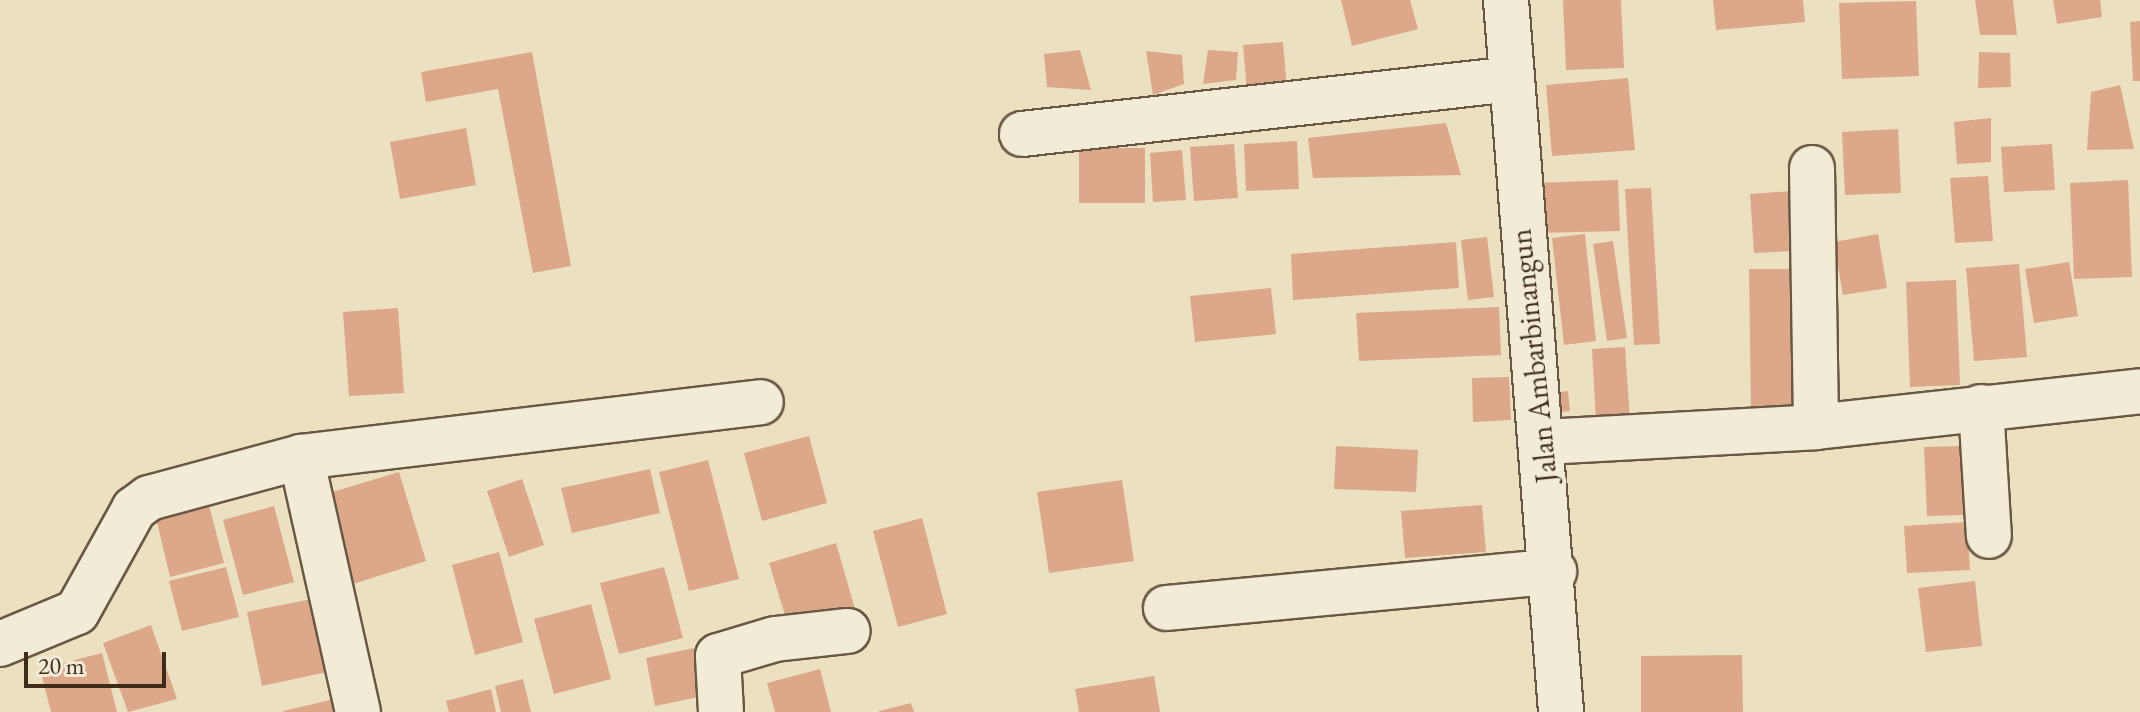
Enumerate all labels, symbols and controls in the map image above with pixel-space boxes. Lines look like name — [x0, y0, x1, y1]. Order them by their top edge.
street label: Jalan Ambarbinangun — [1503, 227, 1565, 485]
scale bar — [28, 636, 170, 686]
text: 20 m — [38, 650, 85, 681]

